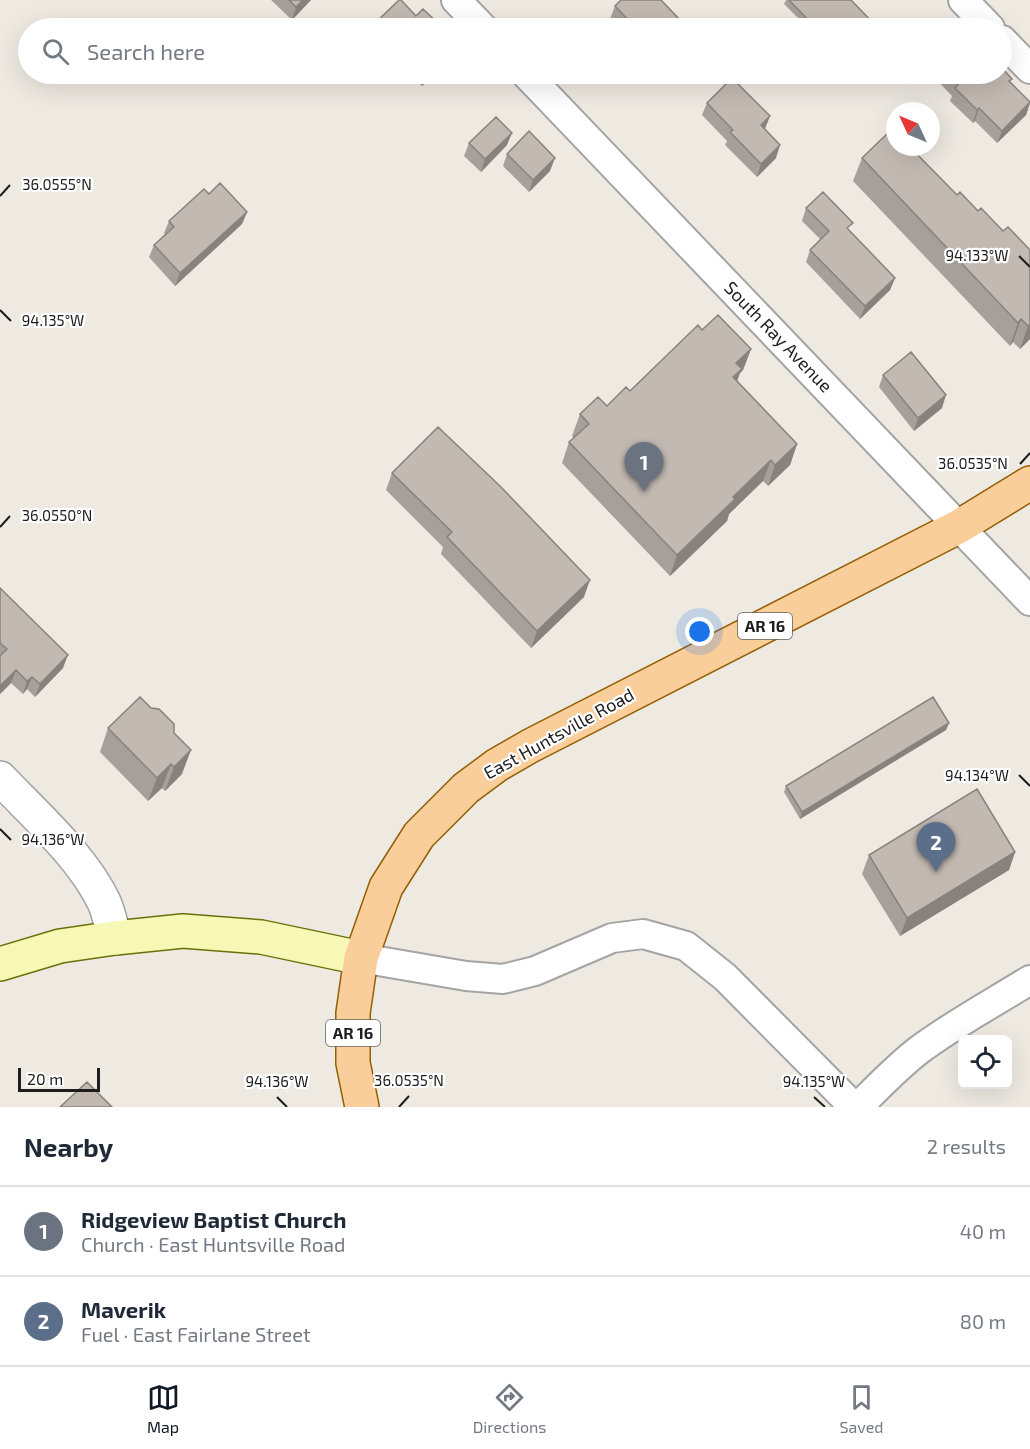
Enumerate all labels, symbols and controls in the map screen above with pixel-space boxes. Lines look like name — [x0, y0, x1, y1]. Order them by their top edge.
search box — [18, 18, 1012, 84]
icon: search — [39, 35, 72, 68]
text: Search here — [87, 38, 205, 64]
north arrow — [886, 102, 940, 156]
text: 36.0555°N — [22, 175, 92, 193]
text: 94.133°W — [946, 246, 1008, 264]
street label: South Ray Avenue — [720, 276, 837, 396]
text: 94.135°W — [22, 311, 84, 329]
pin: 1 — [624, 442, 664, 492]
text: 36.0535°N — [938, 454, 1008, 472]
text: 36.0550°N — [22, 506, 92, 524]
road number: AR 16 — [738, 613, 792, 639]
your location — [685, 617, 714, 646]
street label: East Huntsville Road — [479, 683, 638, 784]
text: 94.134°W — [945, 766, 1009, 784]
pin: 2 — [916, 822, 956, 872]
text: 94.136°W — [21, 830, 85, 848]
road number: AR 16 — [326, 1020, 380, 1046]
map controls — [958, 1035, 1012, 1089]
button: locate — [958, 1035, 1012, 1089]
scale bar — [18, 1065, 100, 1092]
text: 20 m — [27, 1069, 63, 1088]
text: 36.0535°N — [374, 1071, 444, 1089]
text: 94.136°W — [245, 1072, 309, 1090]
text: 94.135°W — [783, 1072, 845, 1090]
text: Nearby — [24, 1131, 113, 1162]
text: 2 results — [927, 1134, 1006, 1158]
text: Ridgeview Baptist Church — [81, 1206, 347, 1232]
text: 1 — [39, 1219, 48, 1243]
text: 40 m — [960, 1219, 1006, 1243]
text: Church · East Huntsville Road — [81, 1232, 345, 1256]
text: Maverik — [81, 1296, 166, 1322]
text: 2 — [38, 1309, 49, 1333]
text: 80 m — [960, 1309, 1006, 1333]
text: Fuel · East Fairlane Street — [81, 1322, 311, 1346]
tab: Map — [147, 1381, 180, 1436]
tab: Directions — [473, 1381, 546, 1436]
tab: Saved — [840, 1381, 883, 1436]

